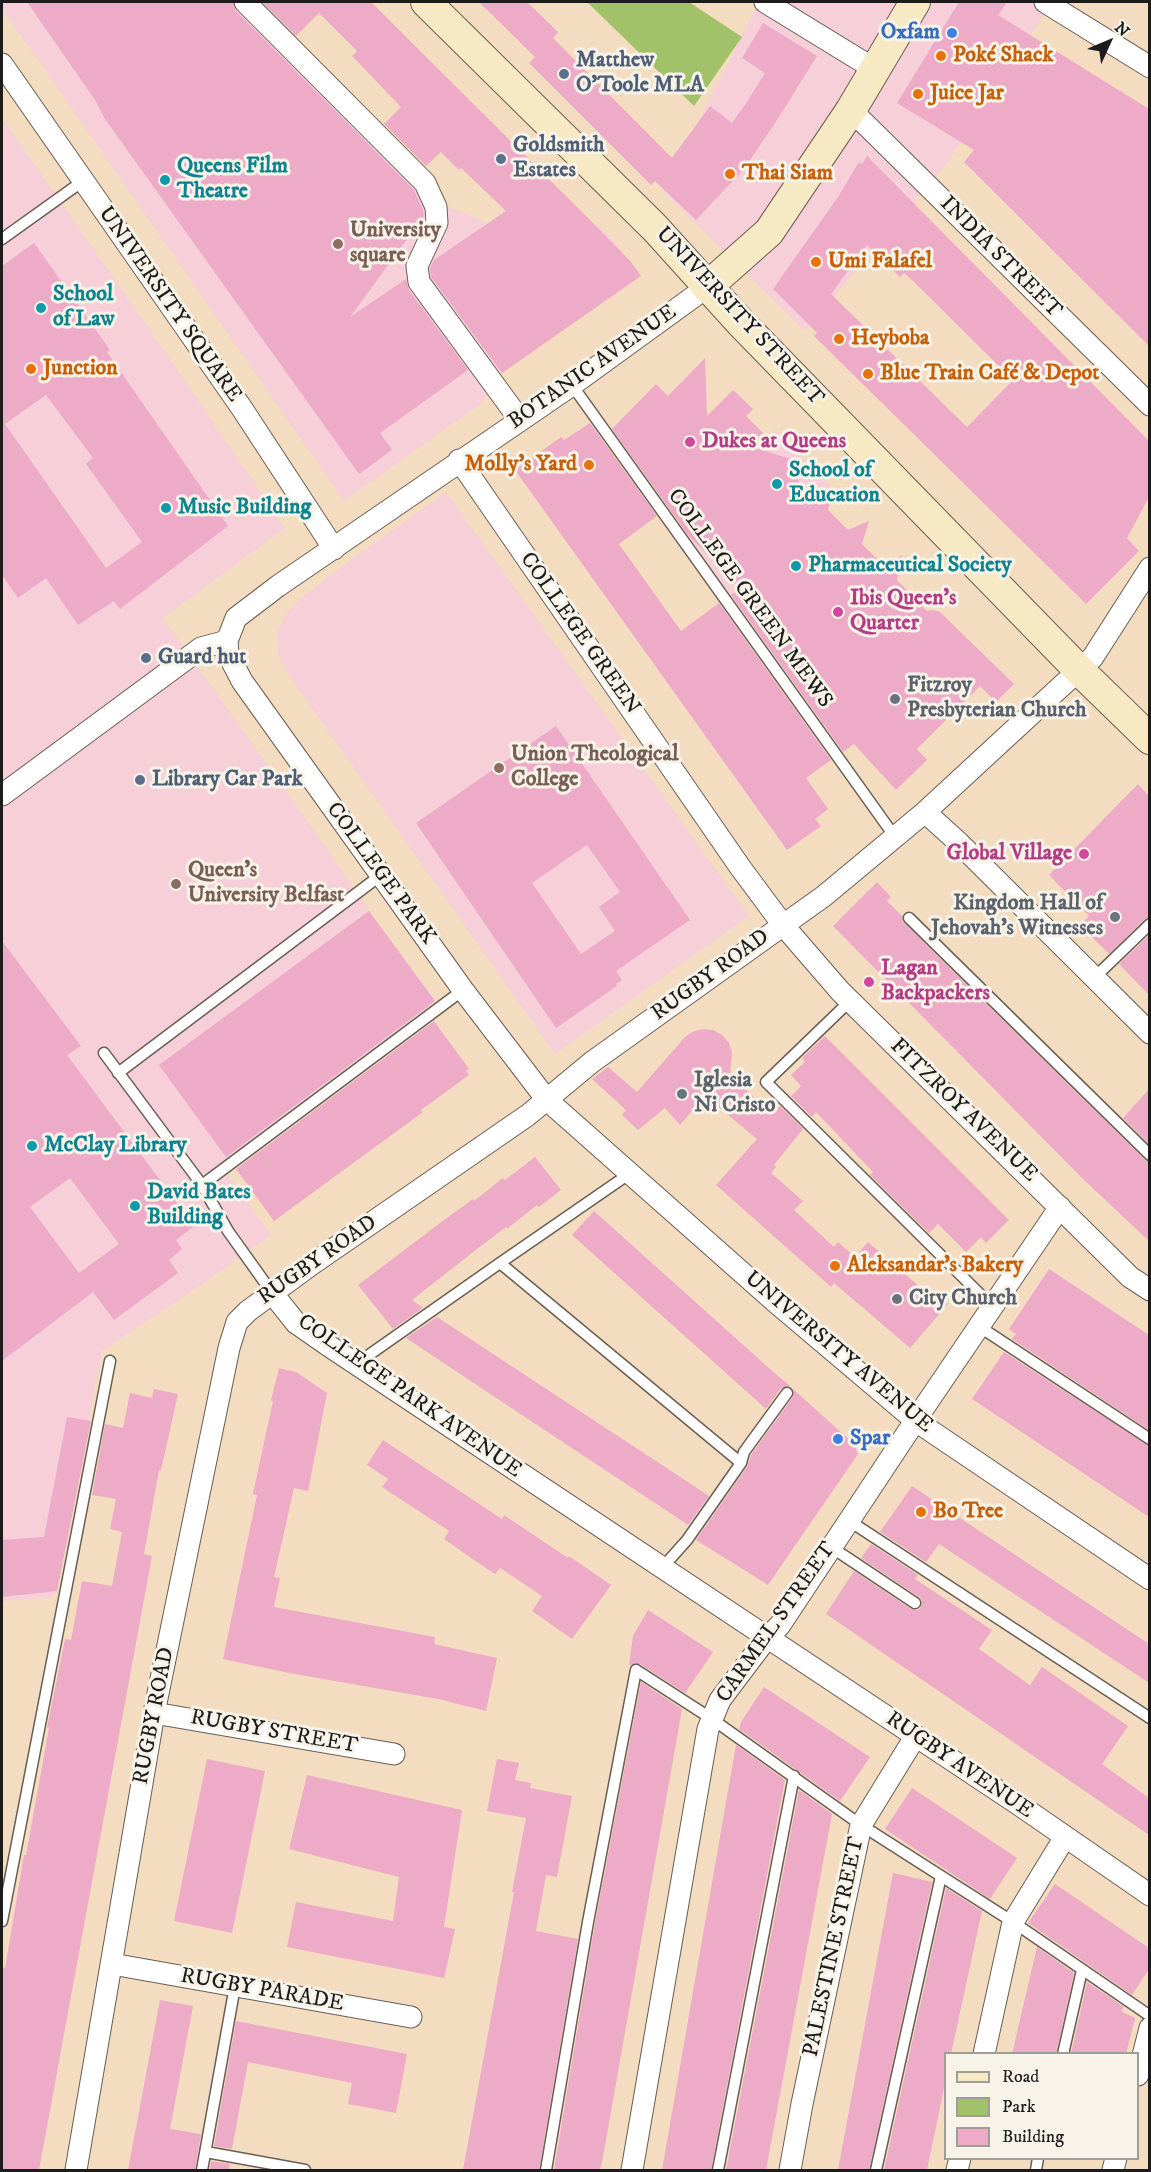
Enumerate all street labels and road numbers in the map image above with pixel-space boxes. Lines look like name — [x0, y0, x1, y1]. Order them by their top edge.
street label: INDIA STREET — [933, 191, 1067, 325]
street label: UNIVERSITY SQUARE — [91, 202, 247, 408]
street label: UNIVERSITY STREET — [649, 222, 829, 412]
street label: BOTANIC AVENUE — [504, 300, 682, 436]
street label: COLLEGE GREEN MEWS — [661, 484, 837, 714]
street label: COLLEGE GREEN — [513, 548, 645, 720]
street label: COLLEGE PARK — [320, 798, 440, 950]
street label: RUGBY ROAD — [647, 924, 775, 1028]
street label: FITZROY AVENUE — [884, 1034, 1042, 1188]
street label: RUGBY ROAD — [253, 1210, 383, 1312]
street label: UNIVERSITY AVENUE — [738, 1266, 938, 1440]
street label: COLLEGE PARK AVENUE — [292, 1309, 526, 1485]
street label: CARMEL STREET — [712, 1538, 842, 1708]
street label: RUGBY ROAD — [129, 1645, 181, 1787]
street label: RUGBY STREET — [188, 1705, 360, 1761]
street label: RUGBY AVENUE — [880, 1707, 1038, 1825]
street label: PALESTINE STREET — [799, 1835, 871, 2059]
street label: RUGBY PARADE — [178, 1964, 346, 2018]

